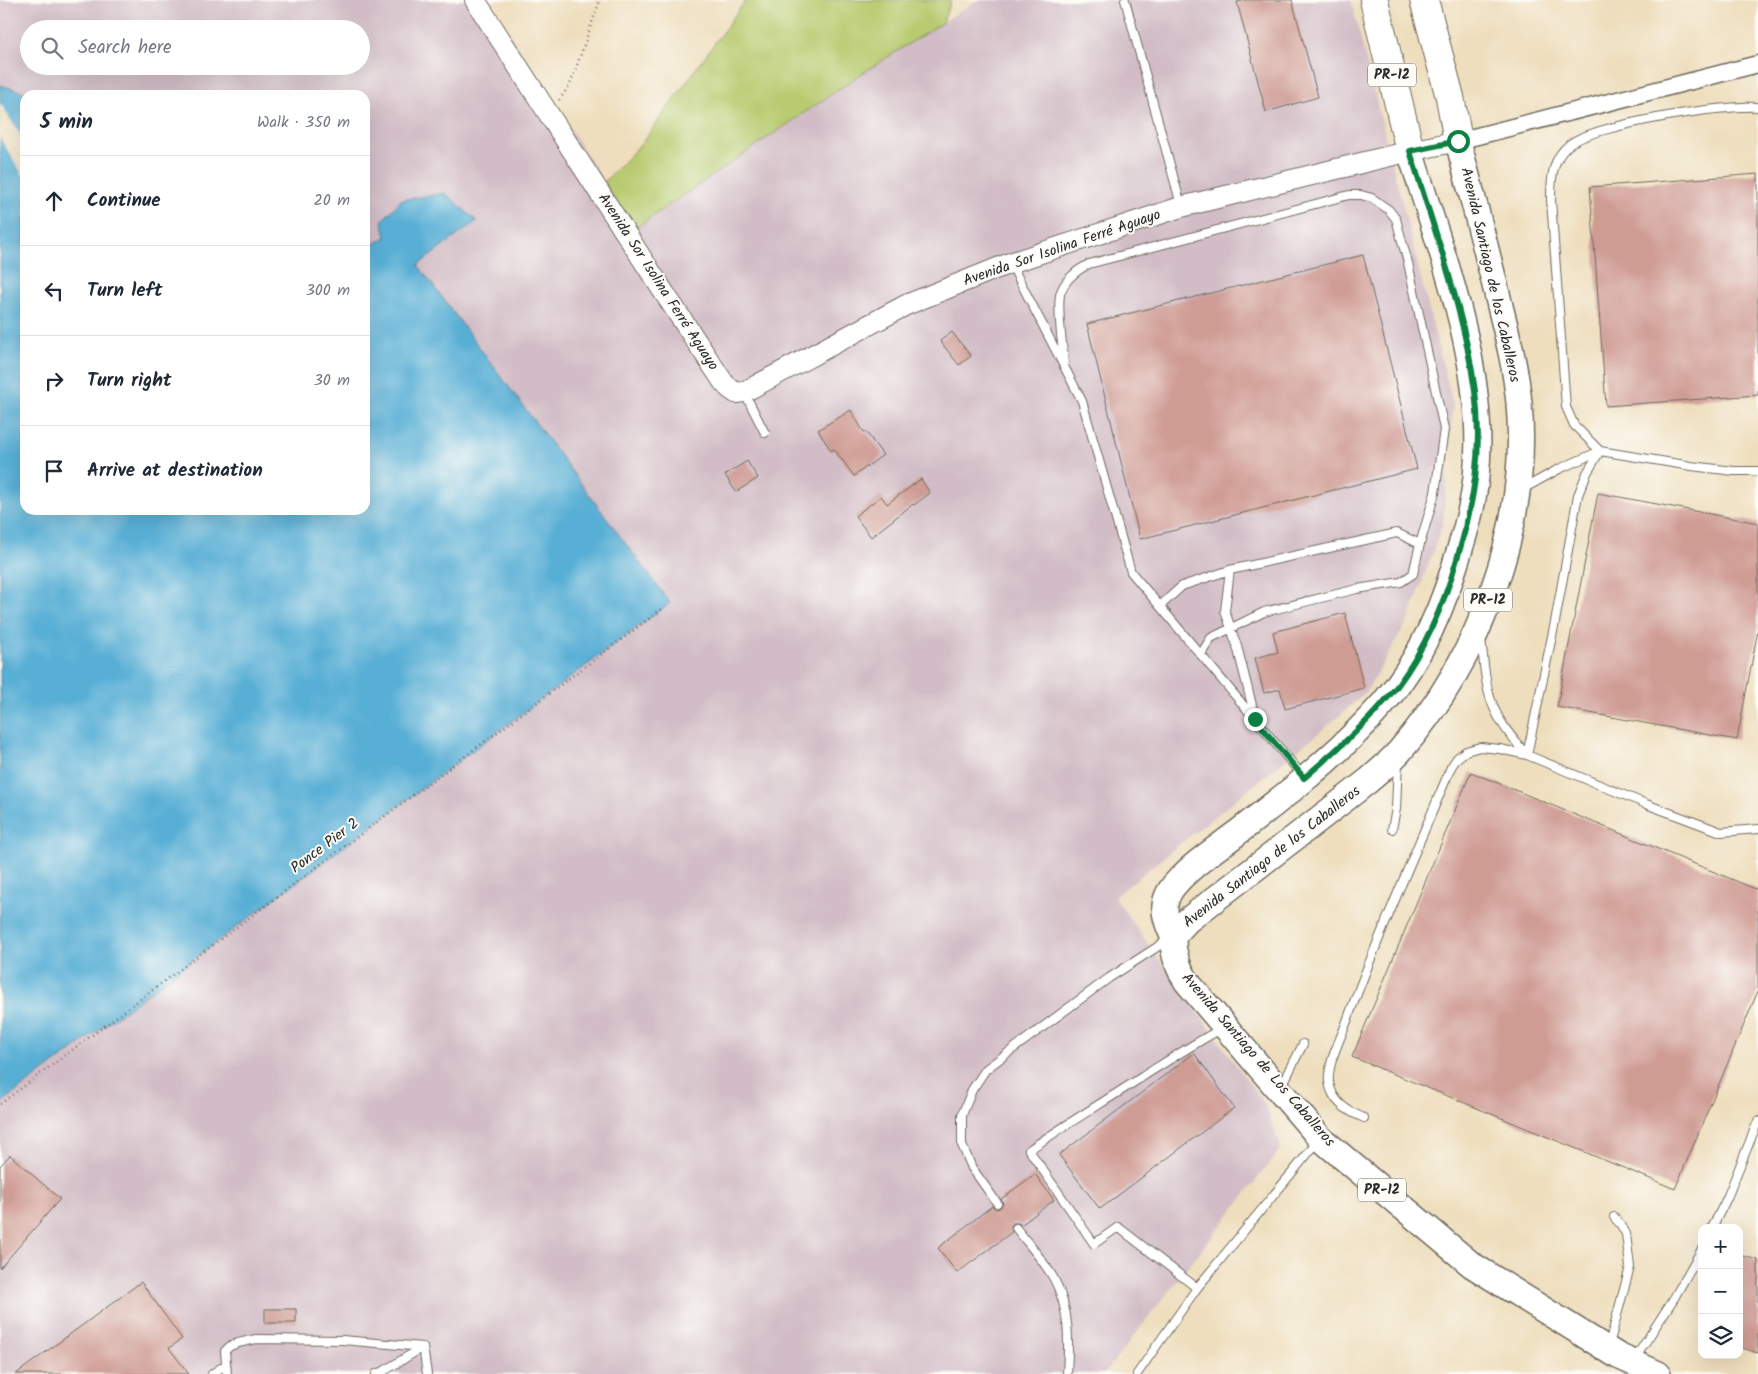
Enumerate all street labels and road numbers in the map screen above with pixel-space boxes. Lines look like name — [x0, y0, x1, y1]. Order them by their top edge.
road number: PR-12 — [1368, 64, 1416, 86]
street label: Avenida Santiago de los Caballeros — [1454, 165, 1527, 385]
street label: Avenida Sor Isolina Ferré Aguayo — [591, 188, 725, 376]
street label: Avenida Sor Isolina Ferré Aguayo — [960, 203, 1164, 293]
road number: PR-12 — [1464, 588, 1512, 612]
street label: Avenida Santiago de los Caballeros — [1178, 779, 1367, 934]
street label: Ponce Pier 2 — [286, 812, 364, 880]
street label: Avenida Santiago de Los Caballeros — [1175, 967, 1341, 1153]
road number: PR-12 — [1358, 1178, 1406, 1202]

